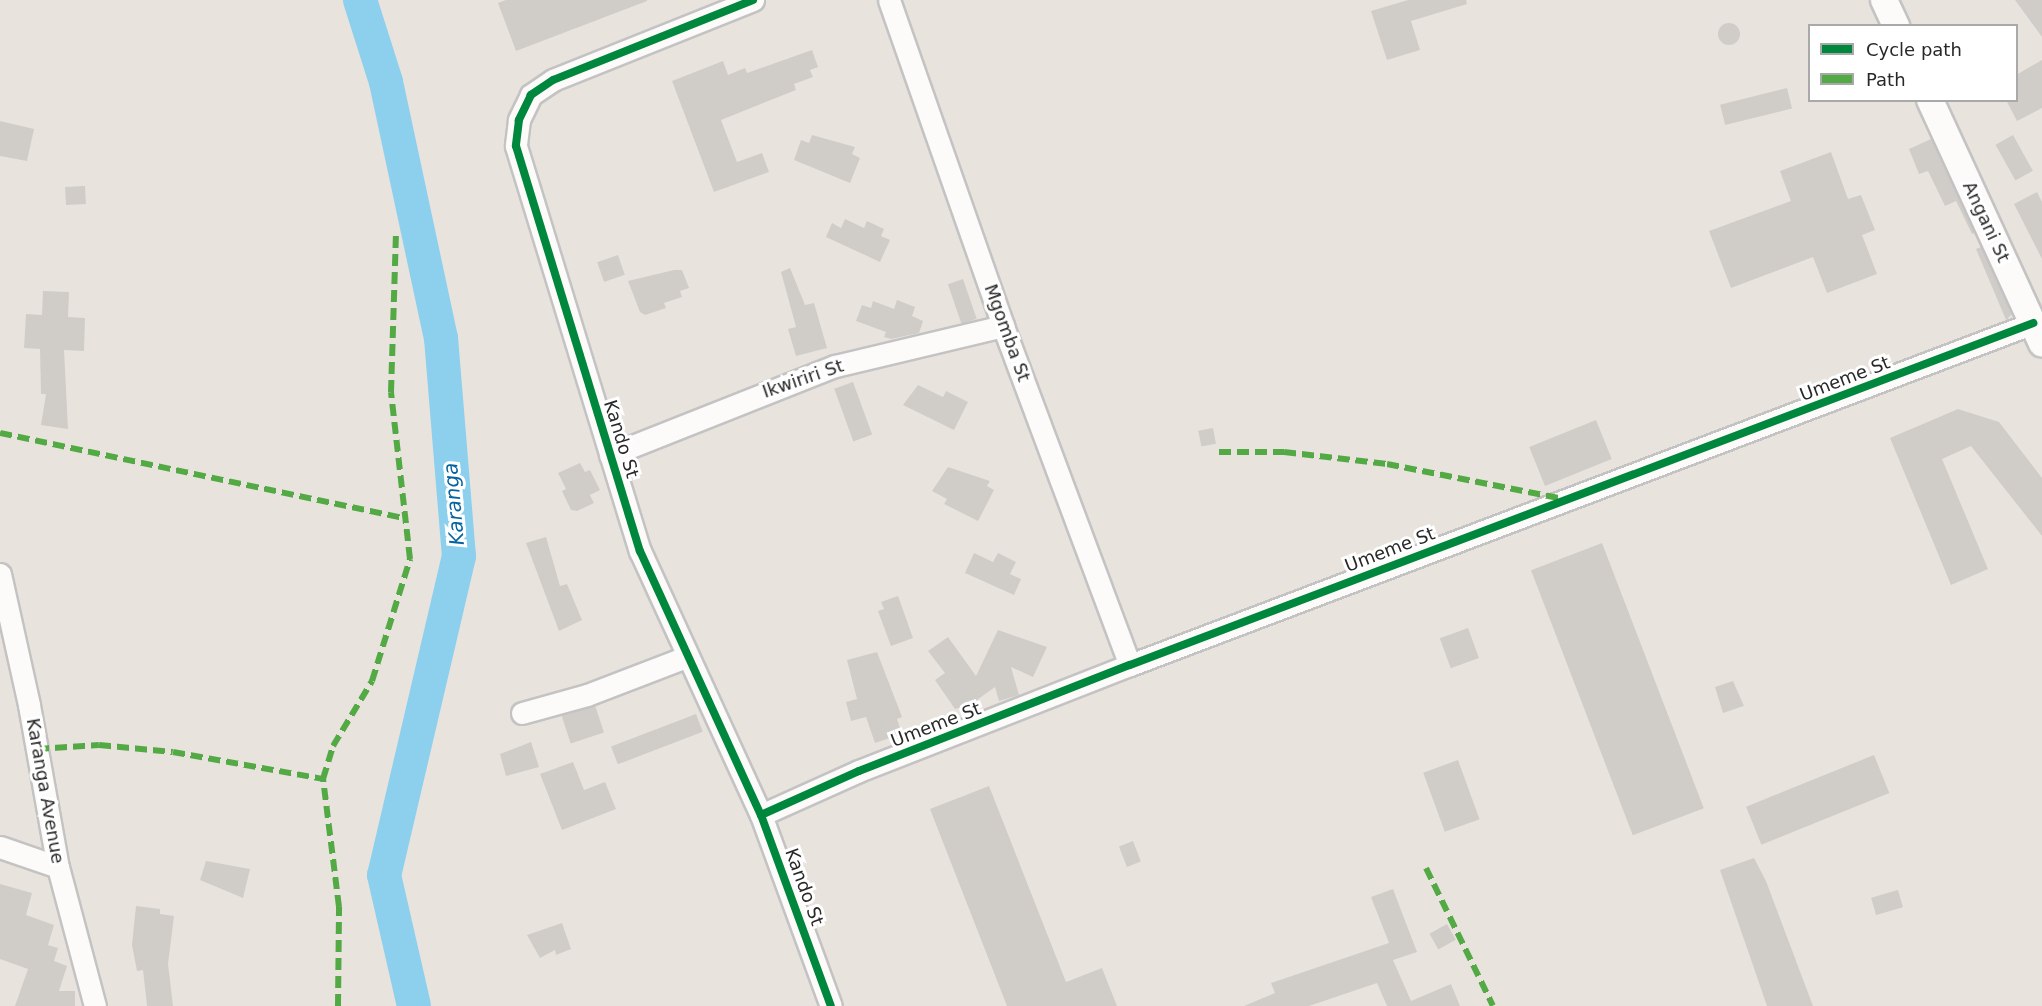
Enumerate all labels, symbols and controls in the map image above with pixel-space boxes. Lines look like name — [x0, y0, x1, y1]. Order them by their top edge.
legend — [1808, 24, 2018, 102]
text: Cycle path — [1866, 39, 1962, 60]
text: Path — [1866, 69, 1906, 90]
street label: Angani St — [1958, 178, 2014, 266]
street label: Mgomba St — [979, 281, 1035, 385]
street label: Umeme St — [1797, 352, 1893, 406]
street label: Ikwiriri St — [760, 355, 846, 403]
street label: Kando St — [599, 397, 643, 481]
water label: Karanga — [438, 462, 470, 546]
street label: Umeme St — [1342, 523, 1438, 577]
street label: Umeme St — [888, 698, 984, 752]
street label: Karanga Avenue — [22, 717, 68, 865]
street label: Kando St — [780, 845, 828, 929]

